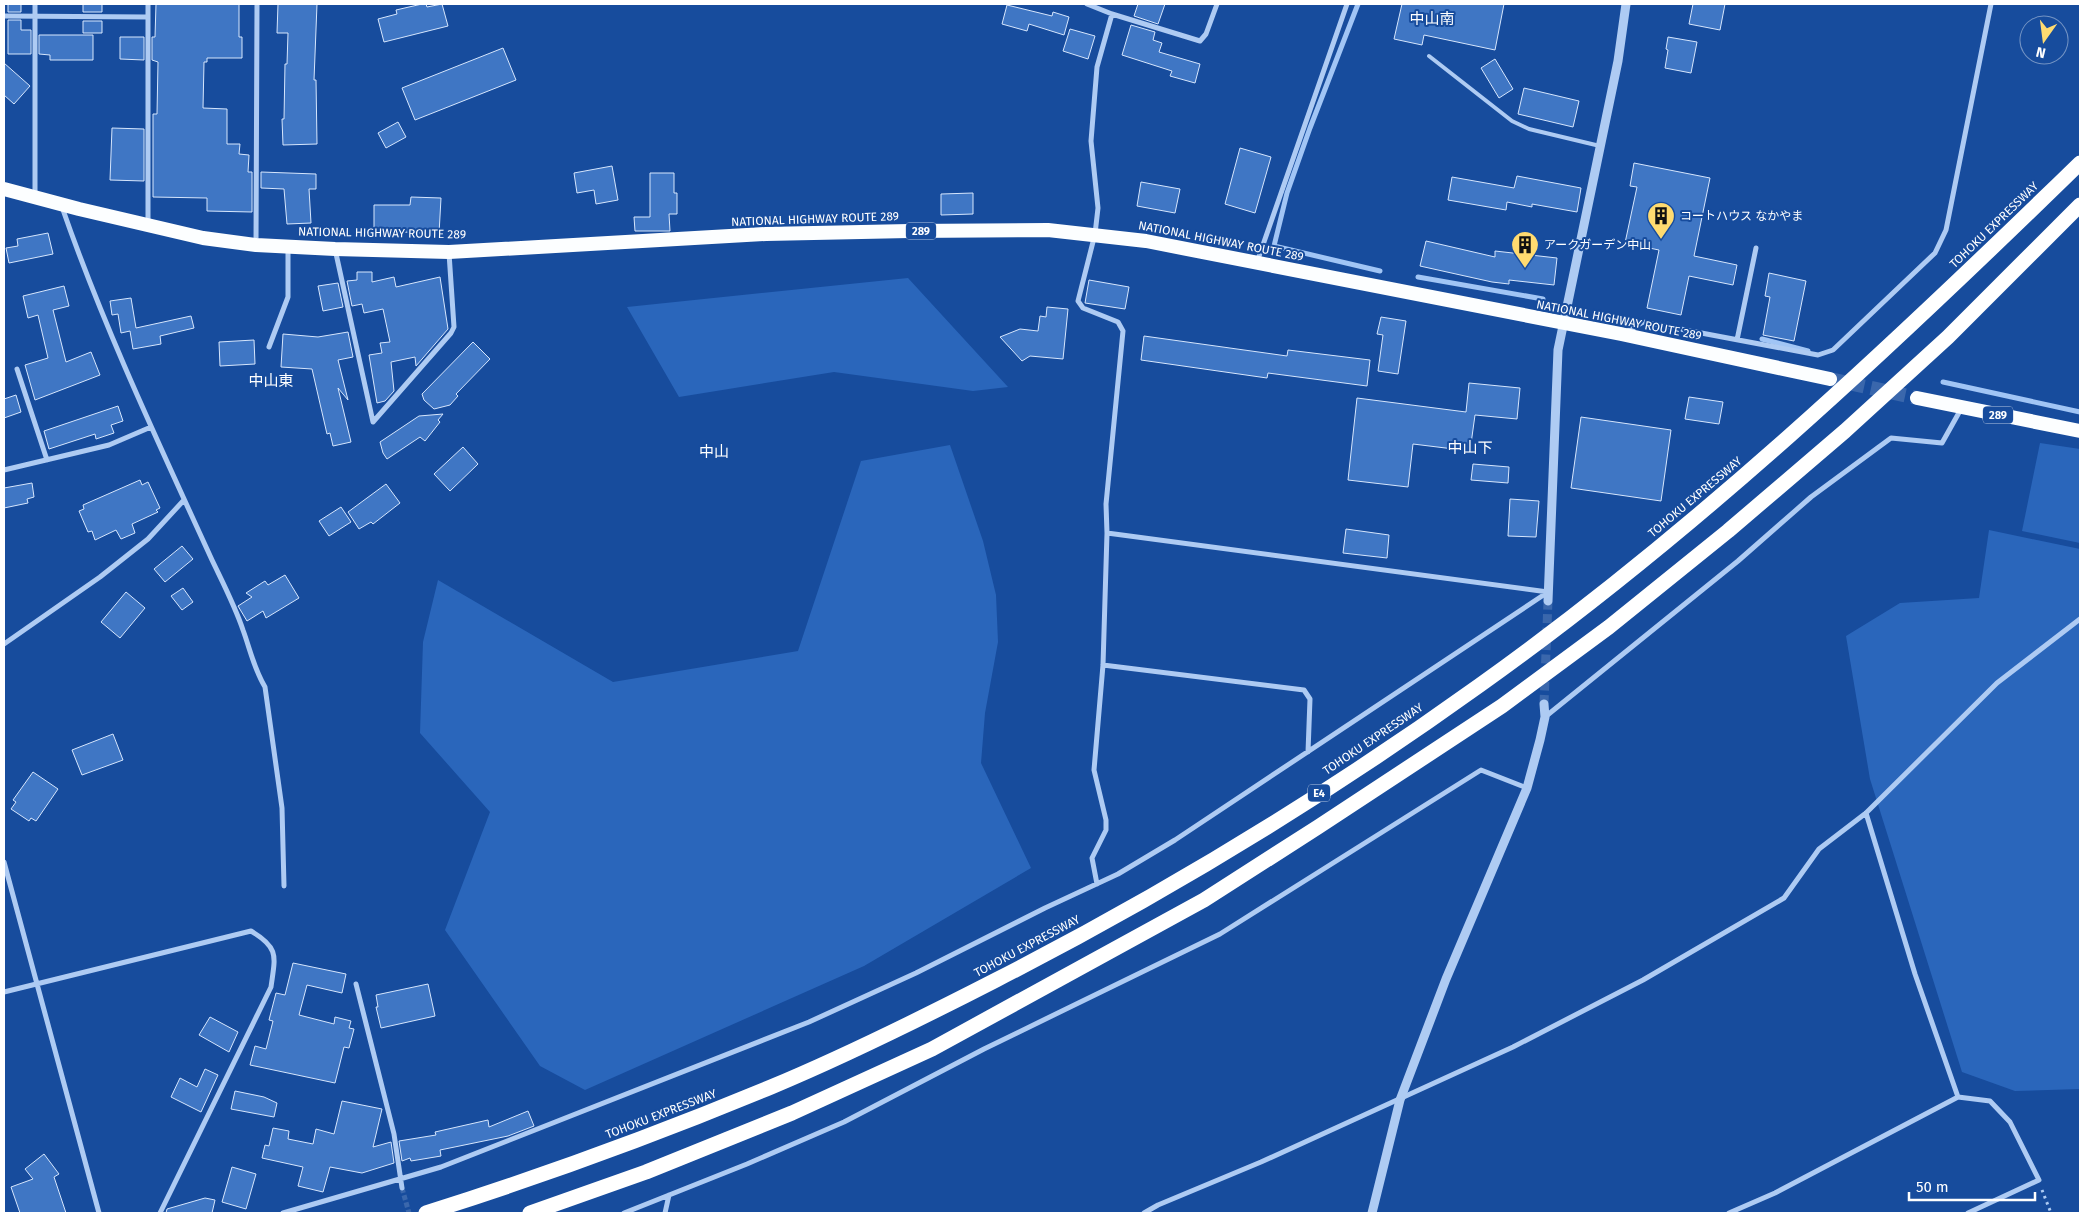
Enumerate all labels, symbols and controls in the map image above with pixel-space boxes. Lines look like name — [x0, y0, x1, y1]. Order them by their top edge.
district label: 中山南 — [1409, 10, 1455, 28]
north arrow — [2019, 15, 2069, 65]
text: N — [2034, 43, 2048, 62]
street label: TOHOKU EXPRESSWAY — [1947, 179, 2041, 271]
building icon: コートハウス なかやま — [1646, 201, 1676, 240]
street label: NATIONAL HIGHWAY ROUTE 289 — [731, 209, 899, 229]
place label: コートハウス なかやま — [1680, 209, 1803, 223]
street label: NATIONAL HIGHWAY ROUTE 289 — [1137, 218, 1305, 264]
road number: 289 — [906, 222, 936, 240]
street label: NATIONAL HIGHWAY ROUTE 289 — [298, 225, 466, 241]
building icon: アークガーデン中山 — [1510, 230, 1540, 269]
place label: アークガーデン中山 — [1544, 238, 1651, 252]
street label: NATIONAL HIGHWAY ROUTE 289 — [1535, 297, 1703, 343]
district label: 中山東 — [248, 372, 294, 390]
road number: 289 — [1983, 406, 2013, 424]
district label: 中山下 — [1447, 439, 1493, 457]
district label: 中山 — [699, 443, 729, 461]
street label: TOHOKU EXPRESSWAY — [1645, 454, 1745, 540]
street label: TOHOKU EXPRESSWAY — [1320, 700, 1426, 778]
road number: E4 — [1308, 784, 1330, 801]
street label: TOHOKU EXPRESSWAY — [972, 912, 1083, 980]
street label: TOHOKU EXPRESSWAY — [604, 1086, 719, 1142]
scale bar — [1909, 1170, 2035, 1202]
text: 50 m — [1916, 1178, 1949, 1196]

